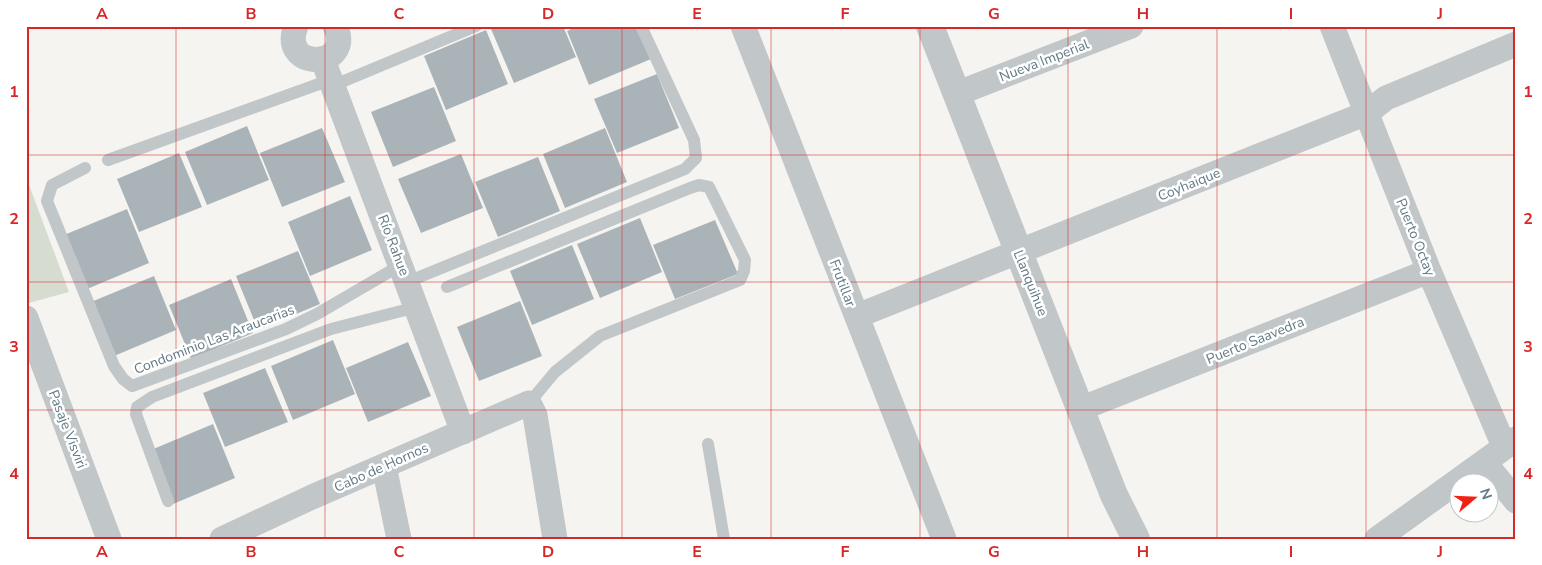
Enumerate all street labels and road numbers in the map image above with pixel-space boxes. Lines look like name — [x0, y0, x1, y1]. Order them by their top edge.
street label: Nueva Imperial — [997, 34, 1093, 86]
street label: Coyhaique — [1155, 163, 1223, 206]
street label: Puerto Octay — [1391, 195, 1440, 280]
street label: Río Rahue — [373, 212, 414, 278]
street label: Llanquihue — [1009, 247, 1052, 319]
street label: Frutillar — [825, 257, 860, 310]
street label: Condominio Las Araucarias — [131, 300, 297, 379]
street label: Puerto Saavedra — [1203, 312, 1307, 369]
street label: Pasaje Visviri — [44, 387, 91, 471]
street label: Cabo de Hornos — [331, 438, 432, 497]

